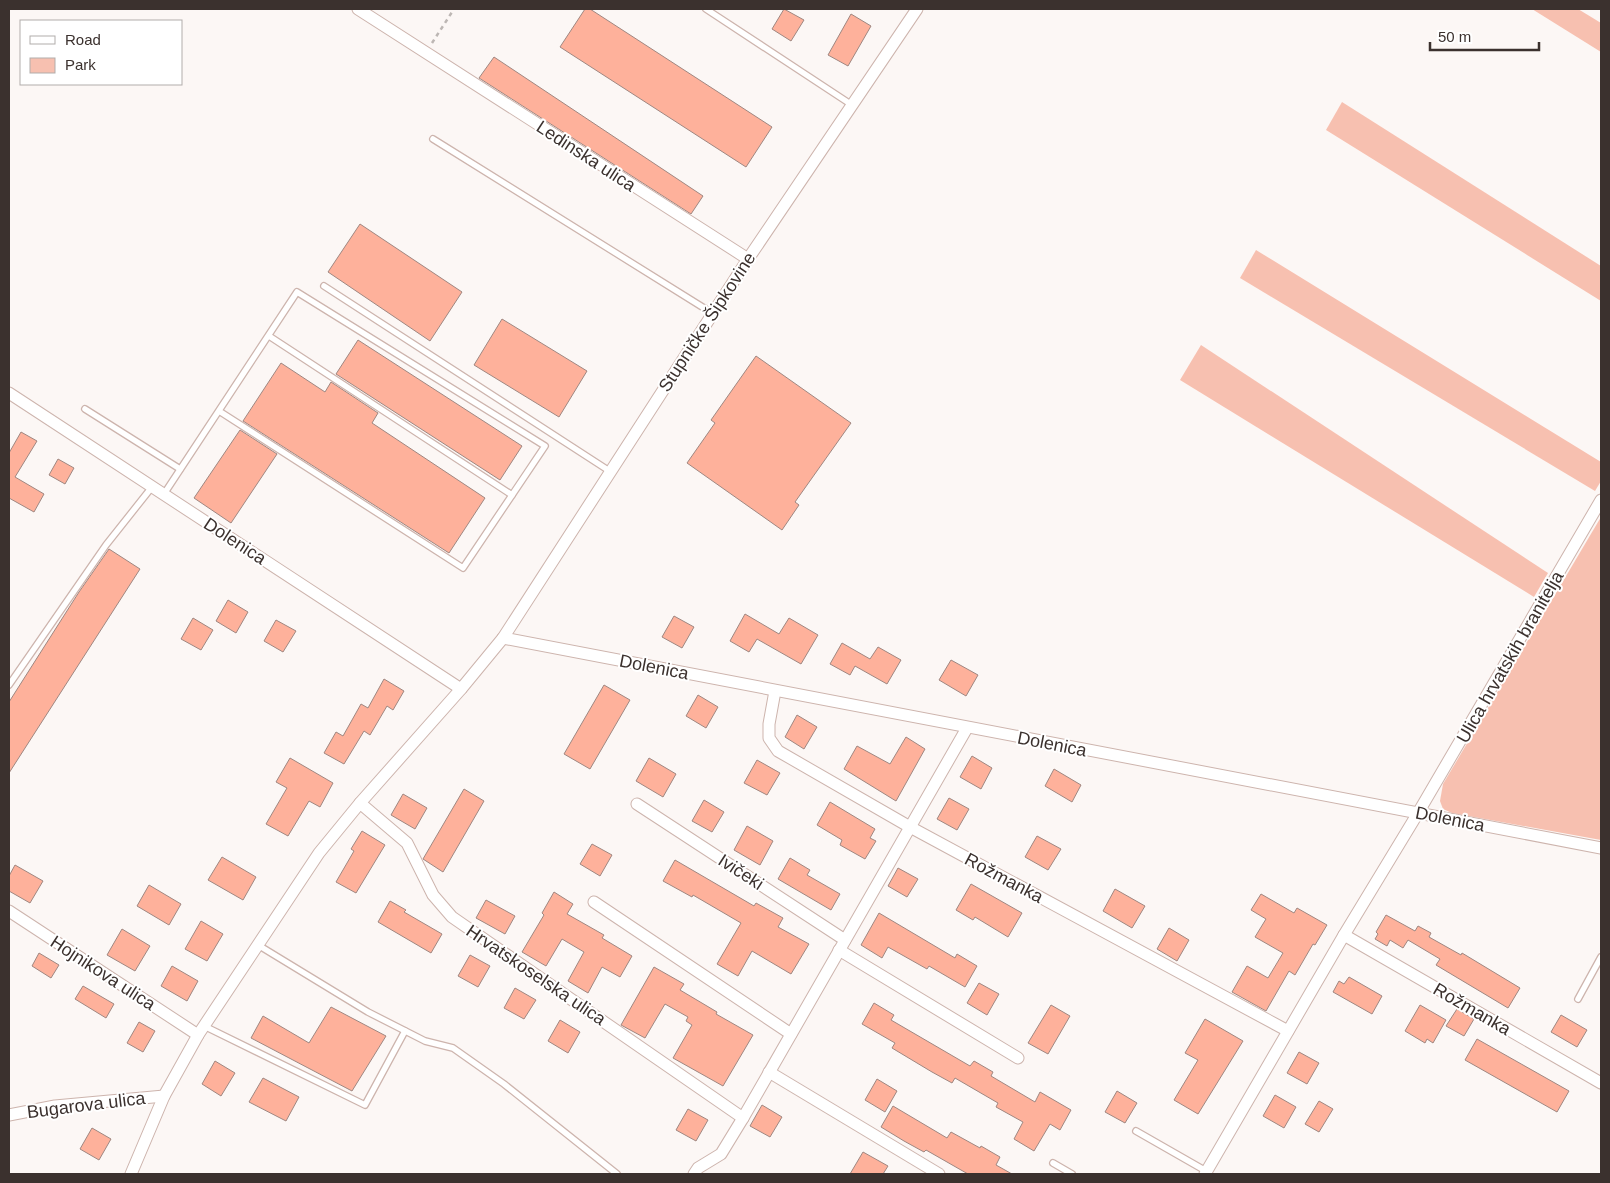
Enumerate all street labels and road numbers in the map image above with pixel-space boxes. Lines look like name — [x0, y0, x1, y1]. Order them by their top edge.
street label: Ledinska ulica — [533, 117, 640, 196]
street label: Stupničke Šipkovine — [654, 248, 760, 395]
street label: Dolenica — [200, 514, 271, 569]
street label: Ulica hrvatskih branitelja — [1453, 567, 1568, 746]
street label: Dolenica — [618, 651, 691, 684]
street label: Dolenica — [1016, 728, 1089, 761]
street label: Dolenica — [1414, 803, 1487, 836]
street label: Rožmanka — [961, 849, 1048, 907]
street label: Ivičeki — [715, 850, 767, 894]
street label: Hrvatskoselska ulica — [462, 921, 610, 1030]
street label: Hojnikova ulica — [47, 932, 160, 1015]
street label: Rožmanka — [1430, 979, 1515, 1040]
street label: Bugarova ulica — [26, 1088, 147, 1122]

